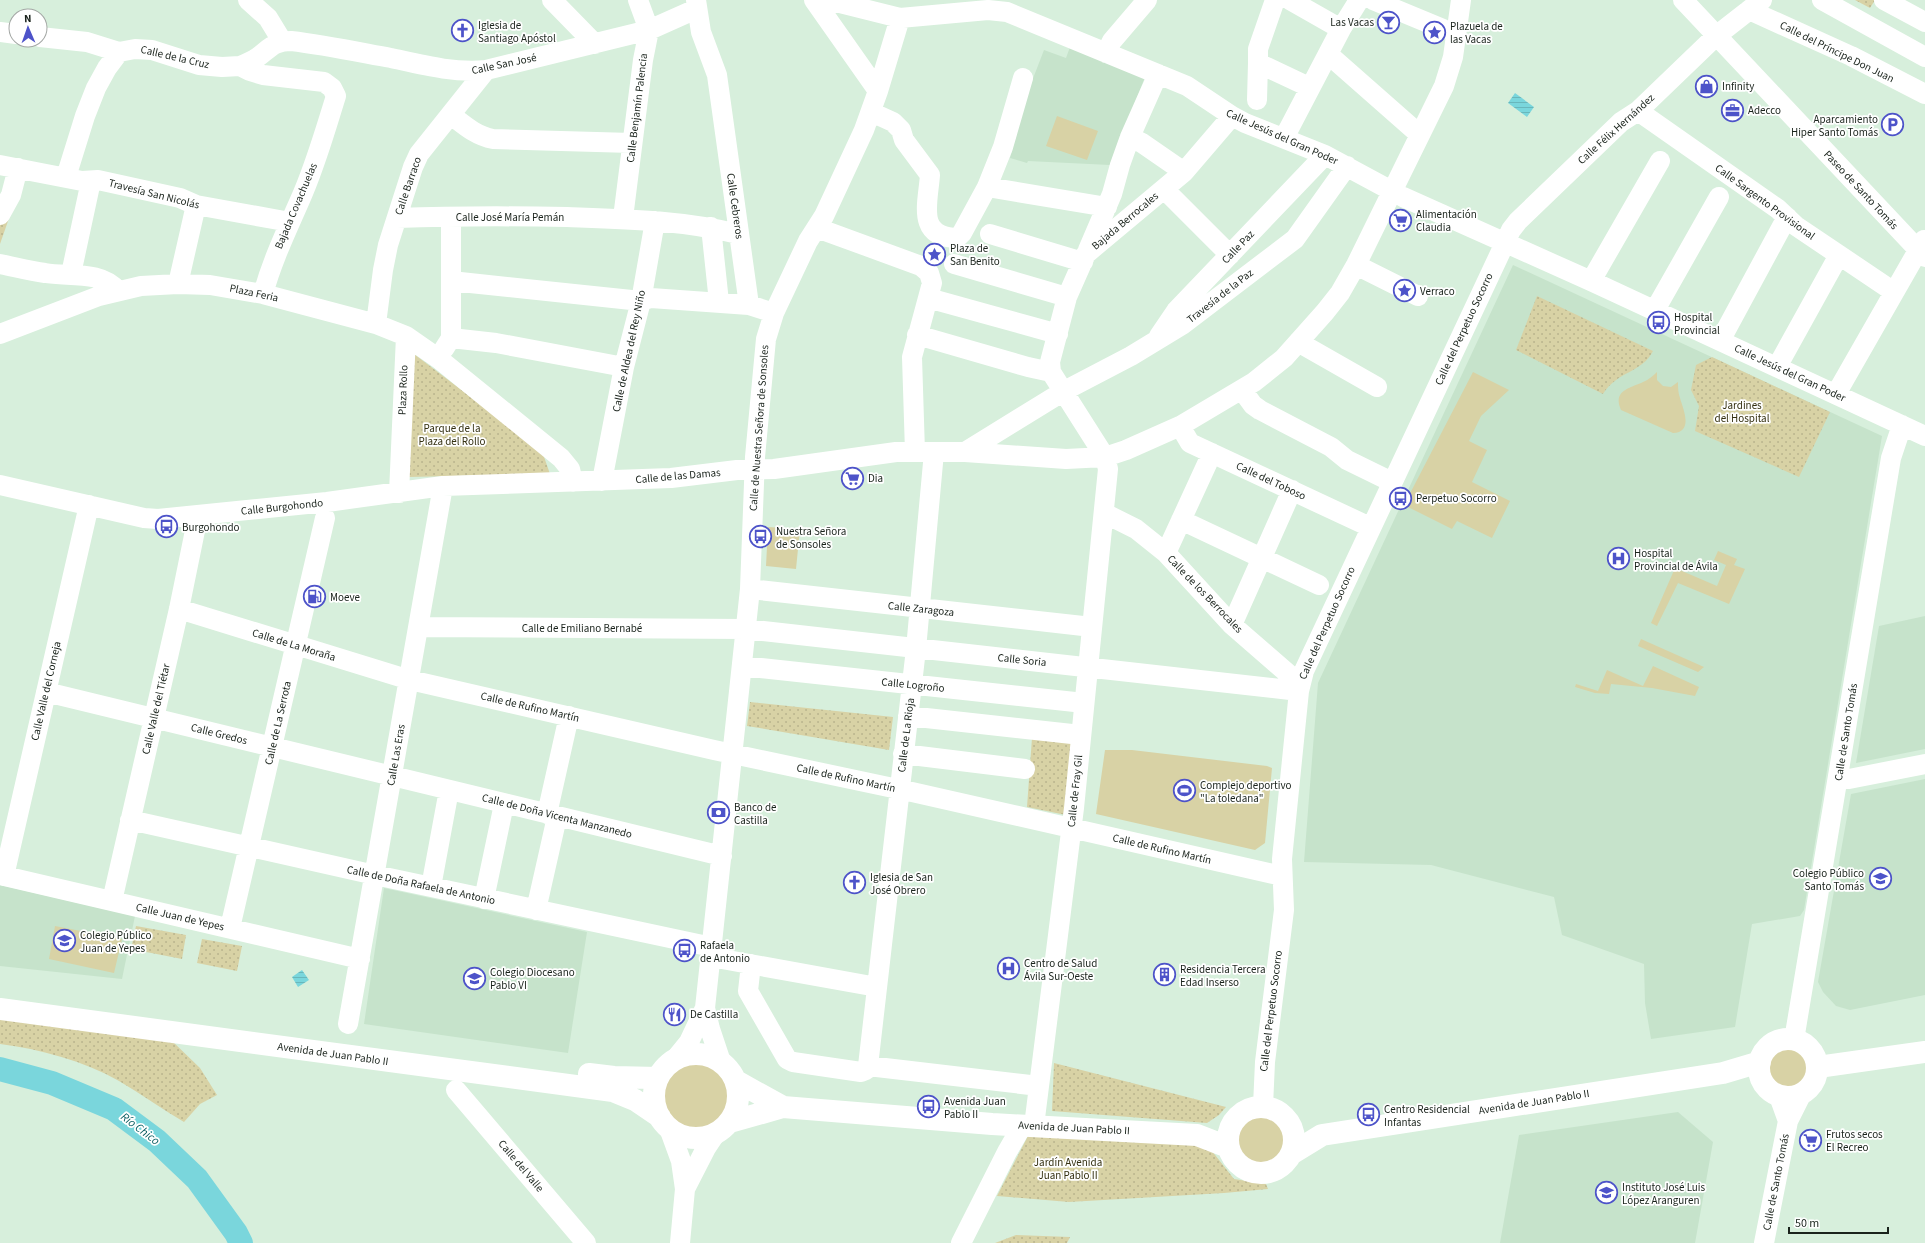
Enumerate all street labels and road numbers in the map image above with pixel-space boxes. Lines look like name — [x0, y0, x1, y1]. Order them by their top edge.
street label: Calle del Príncipe Don Juan — [1777, 18, 1897, 86]
street label: Calle de la Cruz — [139, 42, 211, 72]
street label: Calle San José — [470, 50, 538, 78]
street label: Calle Benjamín Palencia — [623, 52, 651, 164]
street label: Calle Félix Hernández — [1574, 90, 1658, 168]
street label: Calle Jesús del Gran Poder — [1224, 105, 1341, 169]
street label: Paseo de Santo Tomás — [1820, 147, 1902, 233]
street label: Calle Barraco — [391, 155, 425, 217]
street label: Bajada Covachuelas — [271, 160, 321, 251]
street label: Calle Sargento Provisional — [1712, 161, 1818, 243]
street label: Calle Cebreros — [723, 172, 747, 240]
street label: Travesía San Nicolás — [107, 175, 201, 213]
street label: Bajada Berrocales — [1088, 188, 1162, 253]
street label: Calle José María Pemán — [456, 210, 564, 225]
street label: Calle Paz — [1218, 227, 1258, 267]
street label: Travesía de la Paz — [1184, 265, 1257, 327]
street label: Calle del Perpetuo Socorro — [1431, 270, 1497, 388]
street label: Plaza Feria — [228, 281, 280, 305]
street label: Calle de Aldea del Rey Niño — [609, 289, 649, 413]
street label: Calle Jesús del Gran Poder — [1732, 341, 1848, 405]
street label: Calle de Nuestra Señora de Sonsoles — [746, 344, 772, 512]
street label: Plaza Rollo — [395, 365, 411, 415]
street label: Calle del Toboso — [1234, 458, 1308, 504]
street label: Calle de las Damas — [635, 465, 722, 487]
street label: Calle Burgohondo — [240, 495, 324, 519]
street label: Calle de los Berrocales — [1164, 552, 1246, 637]
street label: Calle del Perpetuo Socorro — [1295, 564, 1359, 682]
street label: Calle Zaragoza — [887, 598, 955, 620]
street label: Calle de Emiliano Bernabé — [522, 621, 643, 636]
street label: Calle de La Moraña — [250, 625, 338, 665]
street label: Calle Valle del Corneja — [27, 640, 65, 742]
street label: Calle Soria — [997, 650, 1047, 670]
street label: Calle Valle del Tiétar — [138, 662, 174, 756]
street label: Calle Logroño — [881, 674, 945, 696]
street label: Calle de La Serrota — [261, 680, 295, 766]
street label: Calle de Santo Tomás — [1831, 682, 1861, 782]
street label: Calle de Rufino Martín — [479, 688, 581, 726]
street label: Calle de La Rioja — [894, 697, 918, 773]
street label: Calle Gredos — [189, 720, 249, 748]
street label: Calle Las Eras — [383, 723, 409, 787]
street label: Calle de Fray Gil — [1064, 754, 1086, 828]
street label: Calle de Rufino Martín — [795, 760, 897, 796]
street label: Calle de Doña Vicenta Manzanedo — [480, 790, 634, 842]
street label: Calle de Rufino Martín — [1111, 830, 1213, 868]
street label: Calle de Doña Rafaela de Antonio — [345, 862, 497, 908]
street label: Calle Juan de Yepes — [134, 900, 226, 935]
street label: Calle del Perpetuo Socorro — [1256, 949, 1286, 1073]
street label: Avenida de Juan Pablo II — [277, 1039, 389, 1069]
street label: Avenida de Juan Pablo II — [1478, 1086, 1590, 1118]
street label: Avenida de Juan Pablo II — [1018, 1118, 1130, 1138]
street label: Calle de Santo Tomás — [1759, 1132, 1793, 1232]
street label: Calle del Valle — [495, 1137, 548, 1196]

